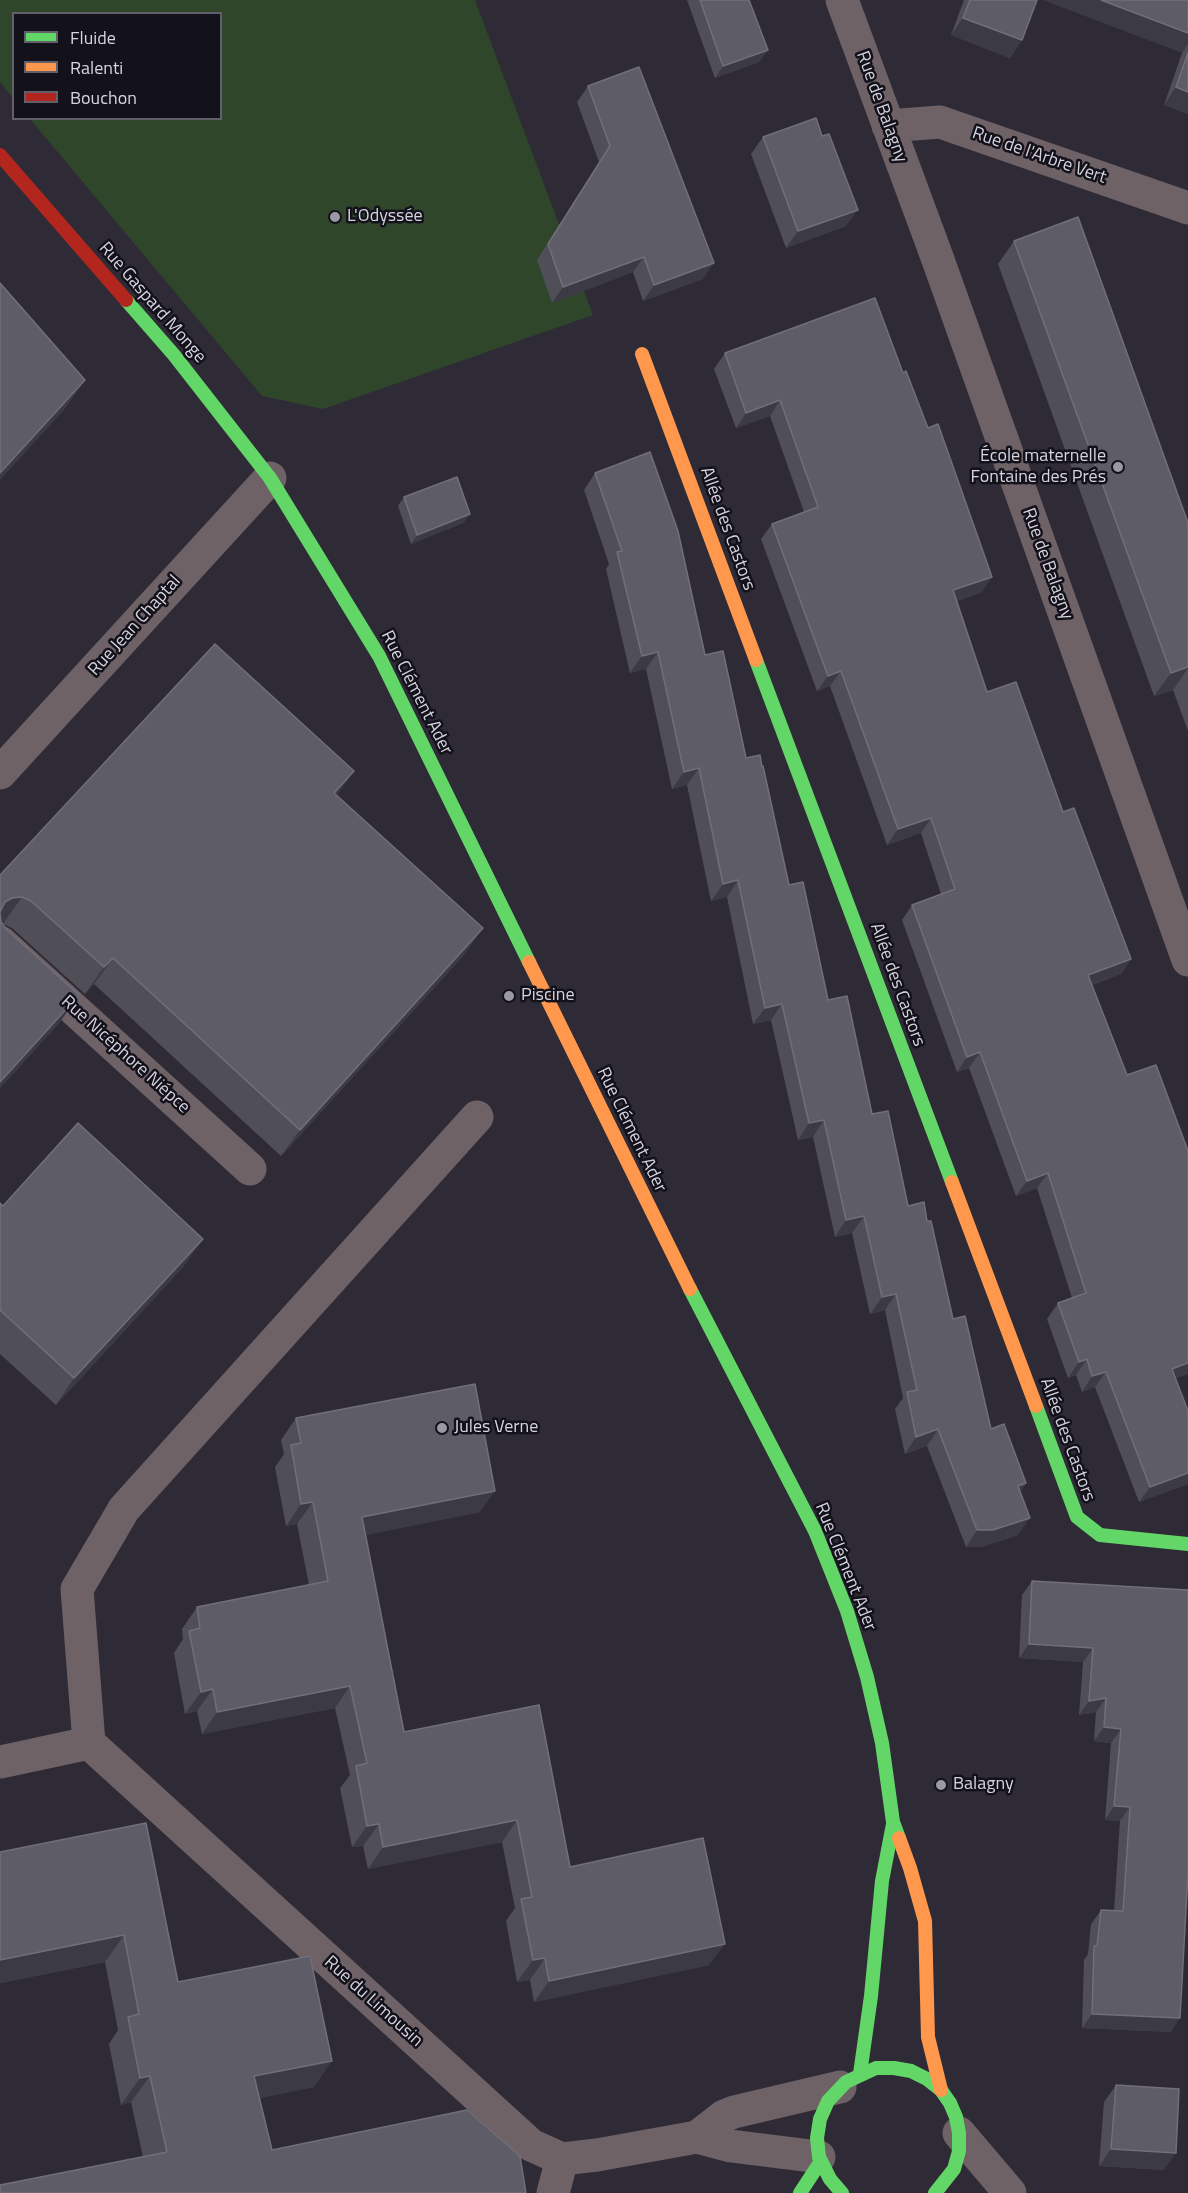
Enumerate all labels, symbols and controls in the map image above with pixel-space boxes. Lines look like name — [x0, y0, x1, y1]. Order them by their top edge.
legend — [12, 12, 222, 120]
text: Fluide — [70, 24, 116, 51]
street label: Rue de Balagny — [851, 48, 911, 166]
text: Ralenti — [70, 54, 123, 81]
text: Bouchon — [70, 84, 137, 111]
street label: Rue de l'Arbre Vert — [969, 123, 1109, 189]
place label: L'Odyssée — [347, 206, 423, 228]
marker: L'Odyssée — [328, 210, 342, 224]
street label: Rue Gaspard Monge — [94, 238, 210, 368]
place label: École maternelle Fontaine des Prés — [971, 446, 1106, 488]
marker: École maternelle Fontaine des Prés — [1111, 460, 1125, 474]
street label: Allée des Castors — [695, 464, 759, 594]
street label: Rue de Balagny — [1017, 505, 1077, 623]
street label: Rue Jean Chaptal — [84, 571, 186, 681]
street label: Rue Clément Ader — [375, 627, 457, 759]
street label: Allée des Castors — [865, 920, 929, 1050]
place label: Piscine — [521, 985, 575, 1007]
marker: Piscine — [502, 989, 516, 1003]
street label: Rue Nicéphore Niépce — [56, 991, 194, 1119]
street label: Rue Clément Ader — [591, 1064, 671, 1196]
street label: Allée des Castors — [1035, 1375, 1099, 1505]
place label: Jules Verne — [454, 1417, 538, 1439]
marker: Jules Verne — [435, 1421, 449, 1435]
street label: Rue Clément Ader — [809, 1500, 881, 1634]
place label: Balagny — [953, 1774, 1014, 1796]
marker: Balagny — [934, 1778, 948, 1792]
street label: Rue du Limousin — [319, 1952, 427, 2052]

